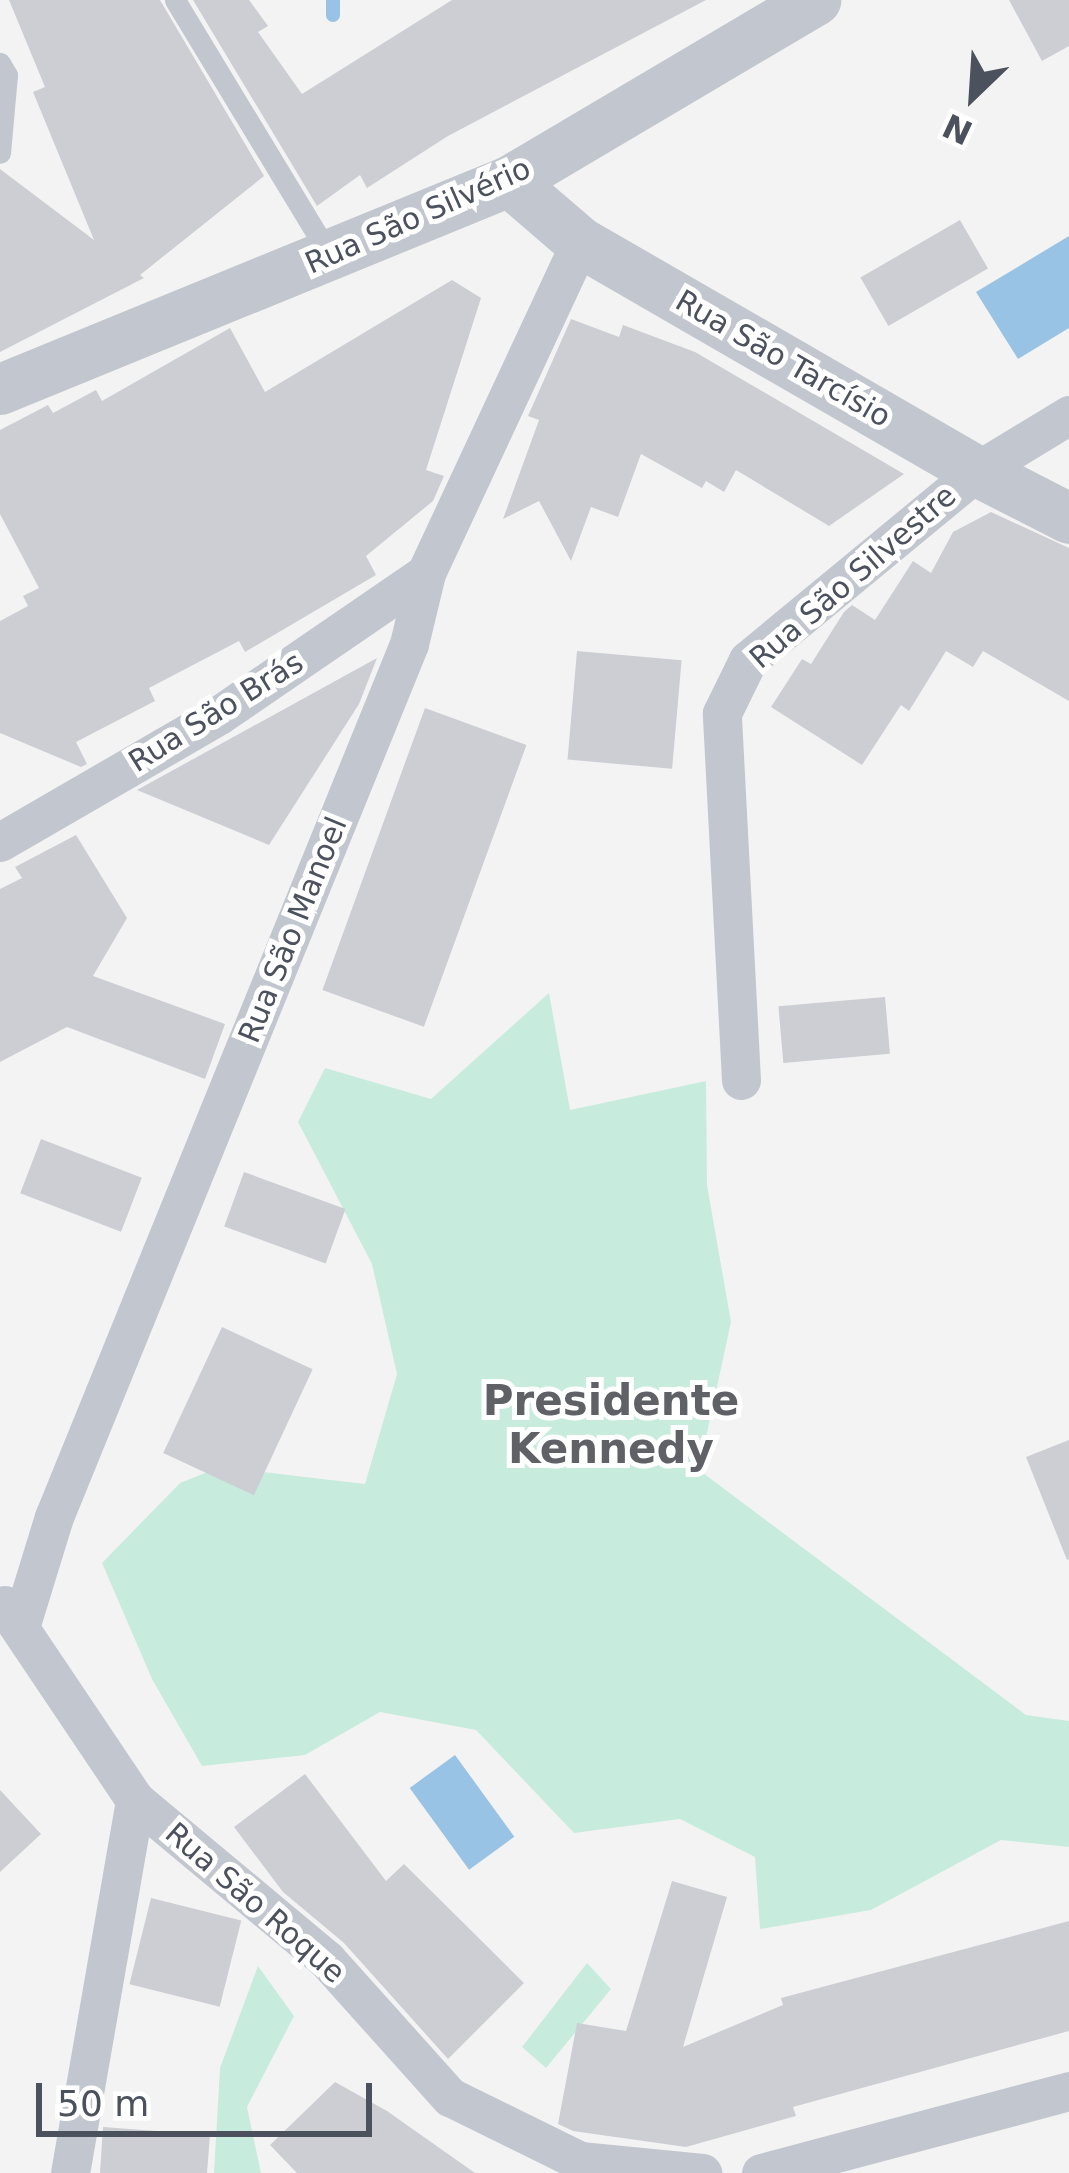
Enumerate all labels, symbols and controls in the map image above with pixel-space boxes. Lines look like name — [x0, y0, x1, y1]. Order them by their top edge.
north arrow — [913, 36, 1033, 156]
text: N — [937, 106, 978, 153]
street label: Rua São Silvério — [300, 150, 536, 282]
street label: Rua São Tarcísio — [669, 283, 897, 435]
street label: Rua São Silvestre — [743, 478, 963, 676]
street label: Rua São Brás — [122, 644, 310, 780]
street label: Rua São Manoel — [231, 812, 355, 1048]
district label: Presidente Kennedy — [483, 1376, 739, 1474]
street label: Rua São Roque — [158, 1815, 352, 1991]
scale bar — [42, 2059, 378, 2133]
text: 50 m — [57, 2083, 149, 2124]

